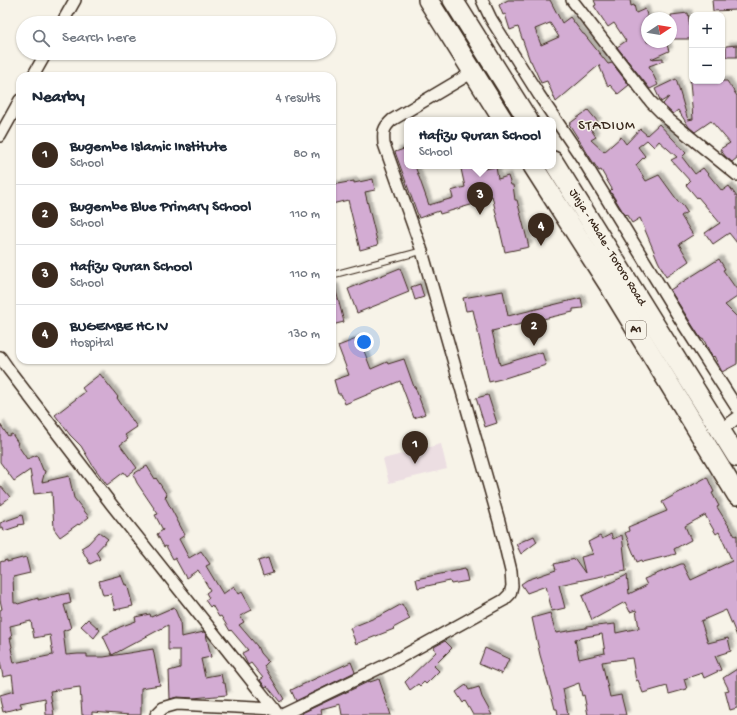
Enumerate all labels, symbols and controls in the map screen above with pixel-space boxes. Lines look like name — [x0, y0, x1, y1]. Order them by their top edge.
north arrow — [641, 12, 677, 48]
map controls — [689, 12, 725, 84]
button: + — [689, 12, 725, 48]
search box — [16, 16, 336, 60]
icon: search — [30, 27, 52, 49]
text: Search here — [62, 29, 136, 47]
button: − — [689, 48, 725, 84]
text: Nearby — [32, 88, 85, 108]
text: 4 results — [276, 91, 320, 106]
popup — [404, 117, 556, 169]
district label: STADIUM — [578, 118, 636, 135]
text: Hafizu Quran School — [419, 127, 541, 145]
text: Bugembe Islamic Institute — [70, 138, 227, 156]
text: School — [419, 145, 453, 160]
text: 1 — [42, 147, 48, 162]
text: 80 m — [293, 147, 320, 162]
text: School — [70, 156, 104, 171]
pin: 3 — [467, 182, 493, 215]
street label: Jinja - Mbale - Tororo Road — [565, 187, 649, 309]
text: Bugembe Blue Primary School — [70, 198, 251, 216]
text: 2 — [42, 207, 48, 222]
text: 110 m — [290, 207, 320, 222]
pin: 4 — [528, 213, 554, 246]
text: School — [70, 216, 104, 231]
text: Hafizu Quran School — [70, 258, 192, 276]
text: 3 — [42, 267, 48, 282]
text: 110 m — [290, 267, 320, 282]
text: School — [70, 276, 104, 291]
pin: 2 — [521, 313, 547, 346]
text: BUGEMBE HC IV — [70, 318, 168, 336]
road number: A1 — [626, 321, 646, 339]
text: 4 — [42, 327, 48, 342]
text: 130 m — [288, 327, 320, 342]
your location — [354, 332, 374, 352]
text: Hospital — [70, 336, 114, 351]
pin: 1 — [402, 431, 428, 464]

